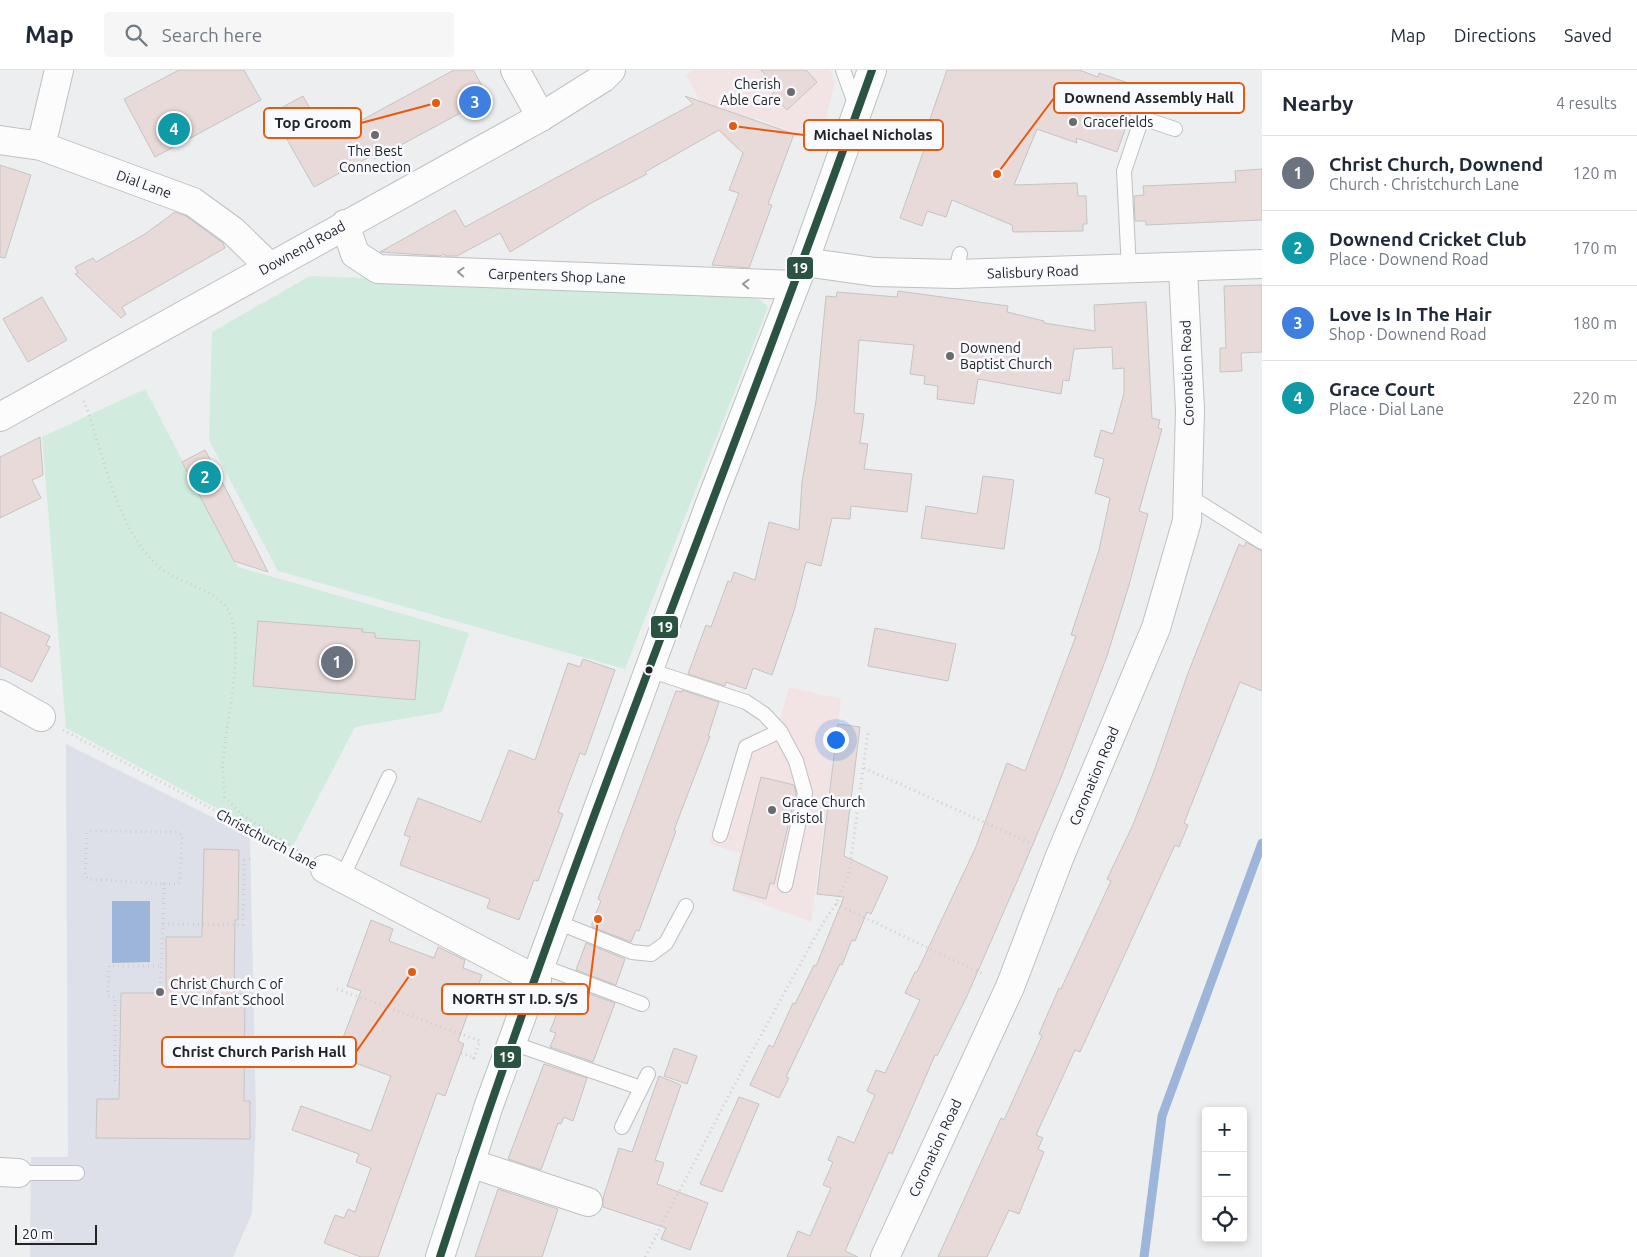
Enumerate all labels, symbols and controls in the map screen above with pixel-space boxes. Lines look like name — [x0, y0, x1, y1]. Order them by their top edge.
search box — [104, 12, 454, 57]
text: Map — [25, 21, 74, 48]
icon: search — [122, 21, 150, 49]
text: Search here — [162, 24, 262, 46]
text: Map — [1390, 25, 1426, 45]
text: Directions — [1454, 25, 1536, 45]
text: Saved — [1564, 25, 1612, 45]
place label: Cherish Able Care — [720, 76, 781, 108]
pin: 3 — [459, 83, 491, 121]
callout: Downend Assembly Hall — [1054, 83, 1244, 113]
marker: Cherish Able Care — [785, 86, 797, 98]
text: Downend Assembly Hall — [1064, 89, 1234, 106]
text: Nearby — [1282, 91, 1353, 115]
text: 4 results — [1556, 94, 1617, 112]
callout: Top Groom — [264, 108, 361, 138]
pin: 4 — [158, 110, 190, 148]
text: Top Groom — [275, 114, 351, 131]
place label: Gracefields — [1083, 114, 1153, 130]
marker: Gracefields — [1067, 116, 1079, 128]
callout: Michael Nicholas — [804, 120, 943, 150]
text: Michael Nicholas — [813, 126, 933, 143]
marker: The Best Connection — [369, 129, 381, 141]
place label: The Best Connection — [339, 143, 411, 175]
text: Christ Church, Downend — [1329, 153, 1543, 175]
text: 1 — [1293, 164, 1303, 182]
text: 120 m — [1572, 164, 1617, 182]
street label: Dial Lane — [114, 167, 174, 201]
text: Church · Christchurch Lane — [1329, 175, 1519, 193]
street label: Downend Road — [256, 218, 348, 278]
text: Downend Cricket Club — [1329, 228, 1527, 250]
text: 2 — [1293, 239, 1303, 257]
text: 170 m — [1572, 239, 1617, 257]
text: Place · Downend Road — [1329, 250, 1489, 268]
line badge: 19 — [786, 256, 814, 280]
text: 19 — [792, 260, 808, 276]
street label: Salisbury Road — [987, 262, 1079, 282]
street label: Carpenters Shop Lane — [488, 266, 626, 286]
one-way arrow — [457, 267, 465, 278]
one-way arrow — [742, 278, 750, 289]
text: Love Is In The Hair — [1329, 303, 1492, 325]
text: 3 — [1293, 314, 1303, 332]
text: 180 m — [1572, 314, 1617, 332]
street label: Coronation Road — [1177, 320, 1197, 426]
text: Shop · Downend Road — [1329, 325, 1487, 343]
place label: Downend Baptist Church — [960, 340, 1052, 372]
marker: Downend Baptist Church — [944, 350, 956, 362]
text: Grace Court — [1329, 378, 1435, 400]
text: 4 — [1293, 389, 1303, 407]
text: 220 m — [1572, 389, 1617, 407]
text: Place · Dial Lane — [1329, 400, 1444, 418]
pin: 2 — [189, 458, 221, 496]
line badge: 19 — [650, 615, 679, 639]
text: 19 — [657, 619, 673, 635]
pin: 1 — [321, 643, 353, 681]
unlabelled marker — [644, 665, 654, 675]
street label: Coronation Road — [1066, 724, 1122, 828]
your location — [823, 727, 849, 753]
place label: Grace Church Bristol — [782, 794, 866, 826]
marker: Grace Church Bristol — [766, 804, 778, 816]
street label: Christchurch Lane — [214, 806, 320, 872]
place label: Christ Church C of E VC Infant School — [170, 976, 285, 1008]
callout: NORTH ST I.D. S/S — [442, 984, 588, 1014]
marker: Christ Church C of E VC Infant School — [154, 986, 166, 998]
text: NORTH ST I.D. S/S — [452, 990, 578, 1007]
callout: Christ Church Parish Hall — [162, 1037, 356, 1067]
text: Christ Church Parish Hall — [172, 1043, 346, 1060]
line badge: 19 — [493, 1045, 522, 1069]
text: 19 — [499, 1049, 515, 1065]
street label: Coronation Road — [905, 1097, 965, 1199]
map controls — [1202, 1107, 1247, 1242]
button: + — [1202, 1107, 1247, 1152]
button: − — [1202, 1152, 1247, 1197]
button: locate — [1202, 1197, 1247, 1242]
scale bar — [15, 1222, 98, 1245]
text: 20 m — [22, 1226, 53, 1242]

